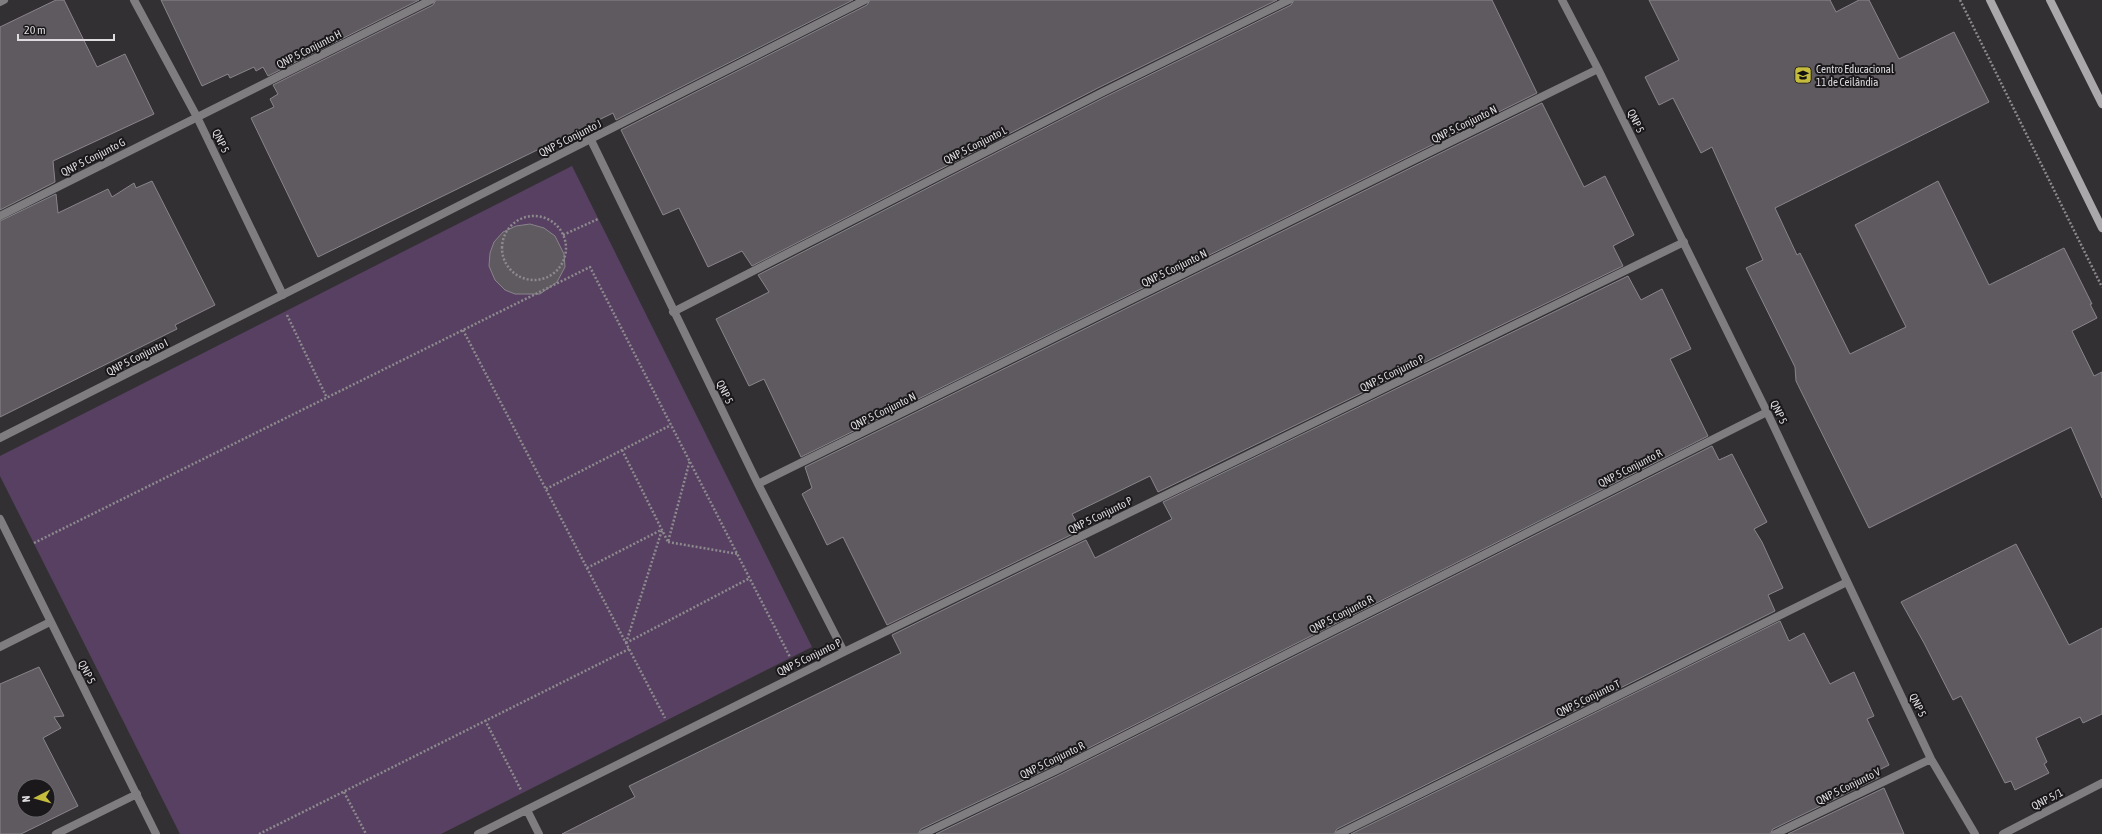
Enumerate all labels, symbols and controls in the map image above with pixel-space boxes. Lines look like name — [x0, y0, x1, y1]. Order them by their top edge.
scale bar — [18, 16, 114, 42]
text: 20 m — [24, 23, 46, 37]
street label: QNP 5 Conjunto H — [275, 27, 343, 71]
place label: Centro Educacional 11 de Ceilândia — [1816, 63, 1894, 88]
school or university icon: Centro Educacional 11 de Ceilândia — [1793, 65, 1813, 85]
street label: QNP 5 Conjunto N — [1429, 103, 1499, 145]
street label: QNP 5 — [1625, 107, 1647, 135]
street label: QNP 5 Conjunto J — [537, 117, 603, 159]
street label: QNP 5 Conjunto L — [941, 124, 1009, 166]
street label: QNP 5 — [210, 127, 232, 155]
street label: QNP 5 Conjunto G — [59, 136, 127, 178]
street label: QNP 5 Conjunto N — [1139, 247, 1209, 289]
street label: QNP 5 Conjunto I — [104, 336, 170, 378]
street label: QNP 5 Conjunto P — [1358, 352, 1426, 394]
street label: QNP 5 — [714, 378, 736, 406]
street label: QNP 5 Conjunto N — [848, 390, 918, 432]
street label: QNP 5 — [1768, 398, 1790, 426]
street label: QNP 5 Conjunto R — [1596, 446, 1665, 489]
street label: QNP 5 Conjunto P — [1066, 494, 1134, 536]
street label: QNP 5 Conjunto R — [1307, 592, 1376, 635]
street label: QNP 5 Conjunto P — [775, 636, 843, 678]
street label: QNP 5 — [76, 658, 98, 686]
street label: QNP 5 Conjunto T — [1554, 677, 1622, 719]
street label: QNP 5 — [1907, 691, 1929, 719]
street label: QNP 5 Conjunto R — [1018, 739, 1087, 781]
street label: QNP 5 Conjunto V — [1814, 765, 1883, 807]
north arrow — [16, 778, 56, 818]
street label: QNP 5/1 — [2029, 786, 2065, 812]
text: N — [20, 795, 32, 803]

